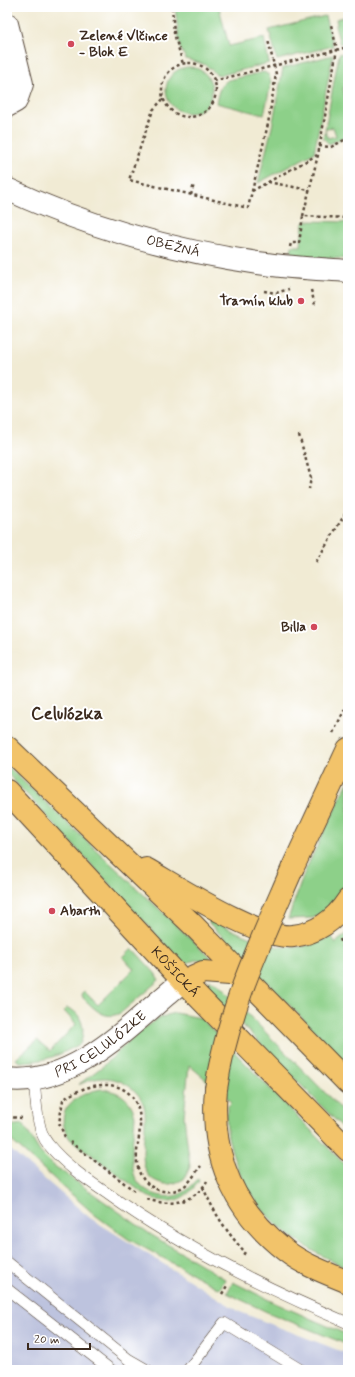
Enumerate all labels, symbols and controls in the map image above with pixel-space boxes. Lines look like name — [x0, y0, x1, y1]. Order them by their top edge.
place label: Zelené Vlčince - Blok E — [79, 27, 168, 61]
marker: Zelené Vlčince - Blok E — [66, 39, 76, 49]
street label: OBEŽNÁ — [144, 231, 202, 261]
place label: Tramín klub — [219, 292, 293, 310]
marker: Tramín klub — [296, 296, 306, 306]
place label: Billa — [281, 618, 306, 636]
marker: Billa — [309, 622, 319, 632]
district label: Celulózka — [31, 702, 103, 726]
place label: Abarth — [60, 902, 101, 920]
marker: Abarth — [47, 906, 57, 916]
street label: KOŠICKÁ — [147, 943, 203, 1001]
street label: PRI CELULÓZKE — [52, 1007, 151, 1082]
scale bar — [28, 1325, 90, 1351]
text: 20 m — [34, 1332, 60, 1348]

